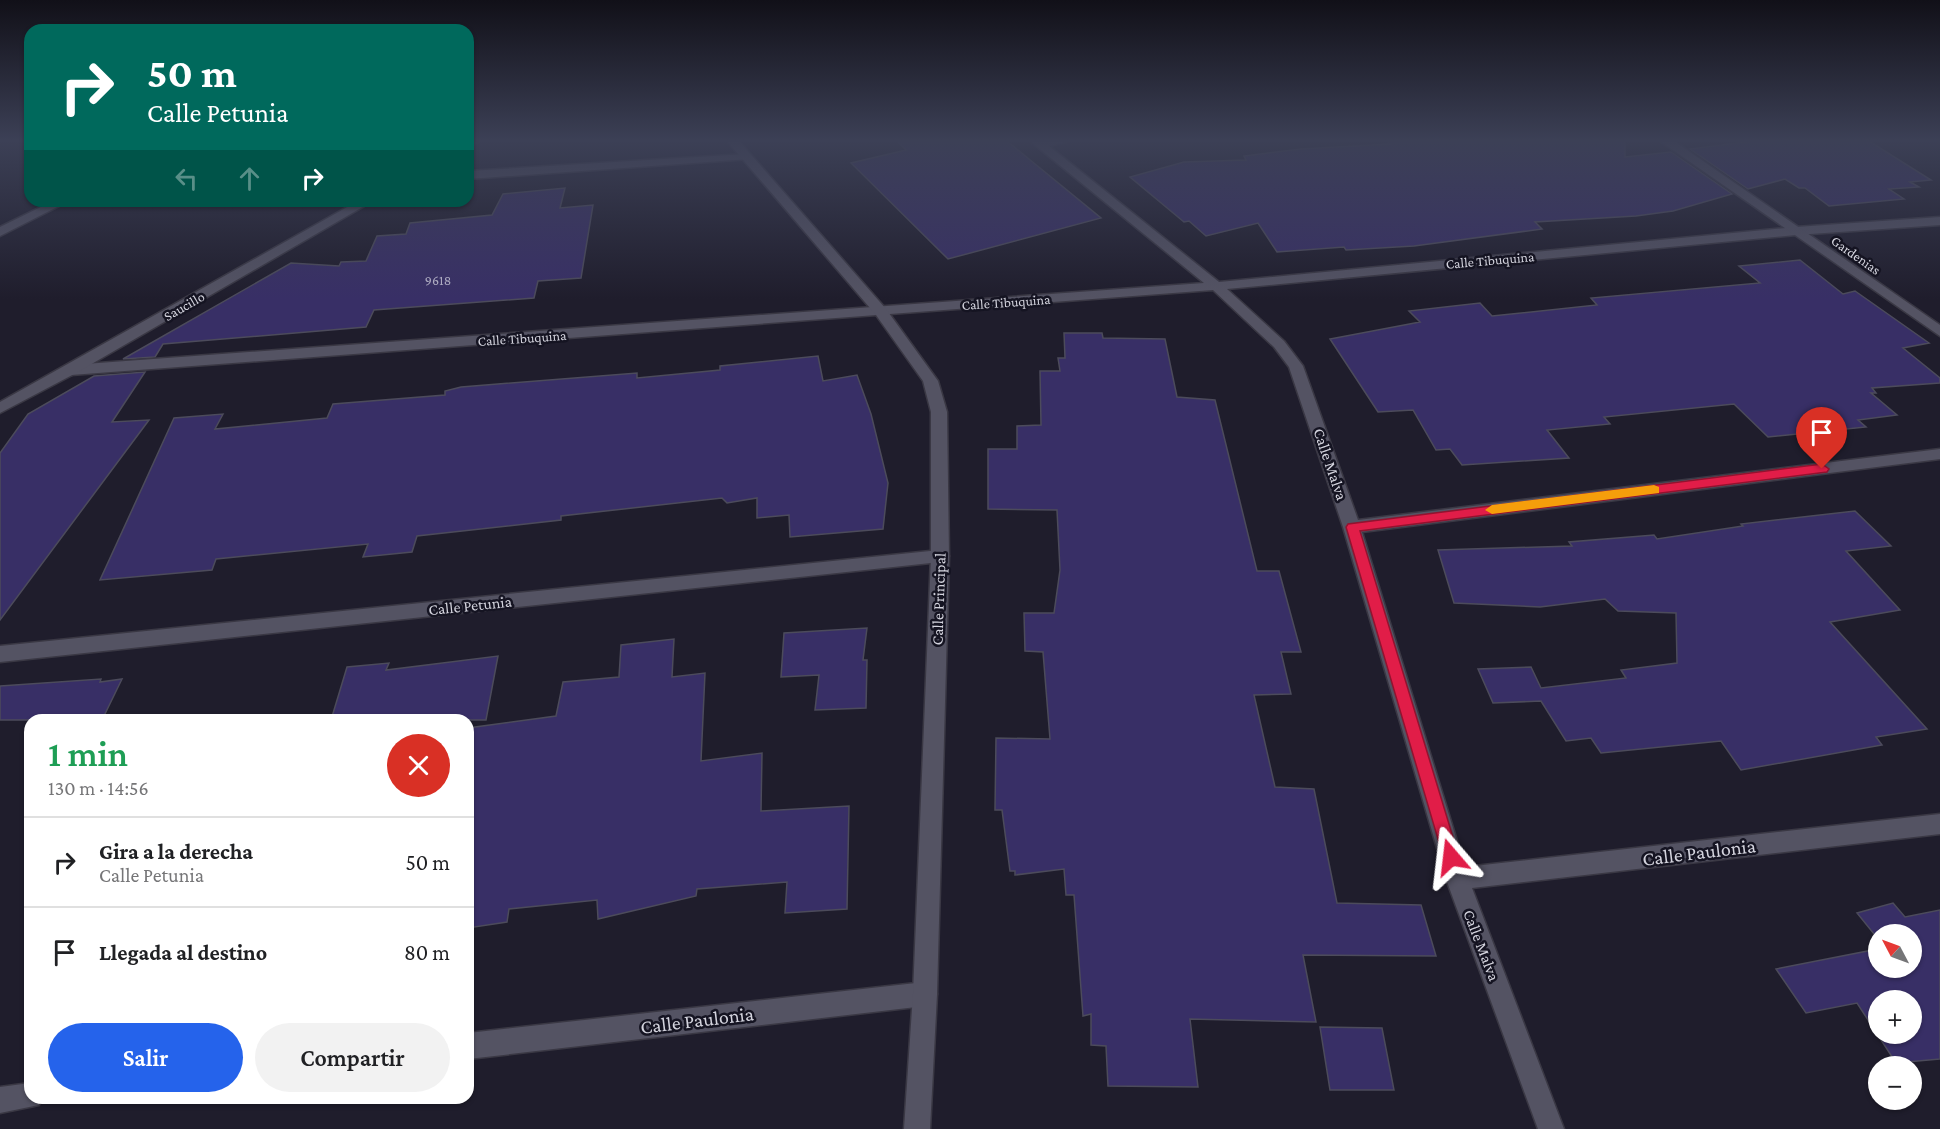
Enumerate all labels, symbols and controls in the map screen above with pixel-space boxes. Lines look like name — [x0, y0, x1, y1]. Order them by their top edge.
icon: right — [48, 48, 126, 126]
text: 50 m — [147, 49, 237, 96]
text: Calle Petunia — [147, 98, 289, 128]
icon: left — [170, 162, 203, 195]
icon: ahead — [233, 162, 266, 195]
icon: right — [296, 162, 329, 195]
street label: Gardenias — [1828, 232, 1884, 278]
street label: Calle Tibuquina — [1445, 248, 1536, 272]
house number: 9618 — [425, 272, 451, 288]
street label: Saucillo — [161, 288, 207, 324]
street label: Calle Tibuquina — [961, 291, 1051, 313]
street label: Calle Tibuquina — [477, 327, 567, 349]
pin — [1796, 407, 1847, 469]
icon: arrive — [1805, 416, 1838, 449]
street label: Calle Malva — [1310, 426, 1351, 503]
street label: Calle Principal — [928, 552, 950, 646]
street label: Calle Petunia — [427, 593, 513, 618]
text: 1 min — [48, 734, 128, 774]
button: close — [387, 734, 450, 797]
text: 130 m · 14:56 — [48, 777, 149, 799]
position arrow — [1419, 825, 1483, 889]
street label: Calle Paulonia — [1641, 834, 1757, 870]
text: Gira a la derecha — [99, 839, 253, 864]
icon: right — [48, 846, 81, 879]
text: 50 m — [405, 850, 450, 875]
text: Calle Petunia — [99, 864, 204, 886]
street label: Calle Malva — [1460, 907, 1503, 984]
north arrow — [1868, 924, 1922, 978]
map controls — [1868, 924, 1922, 1110]
icon: arrive — [48, 936, 81, 969]
text: Llegada al destino — [99, 940, 267, 965]
text: 80 m — [404, 940, 450, 965]
button: + — [1868, 990, 1922, 1044]
street label: Calle Paulonia — [639, 1002, 755, 1038]
button: Salir — [48, 1023, 243, 1092]
button: Compartir — [255, 1023, 450, 1092]
button: − — [1868, 1056, 1922, 1110]

